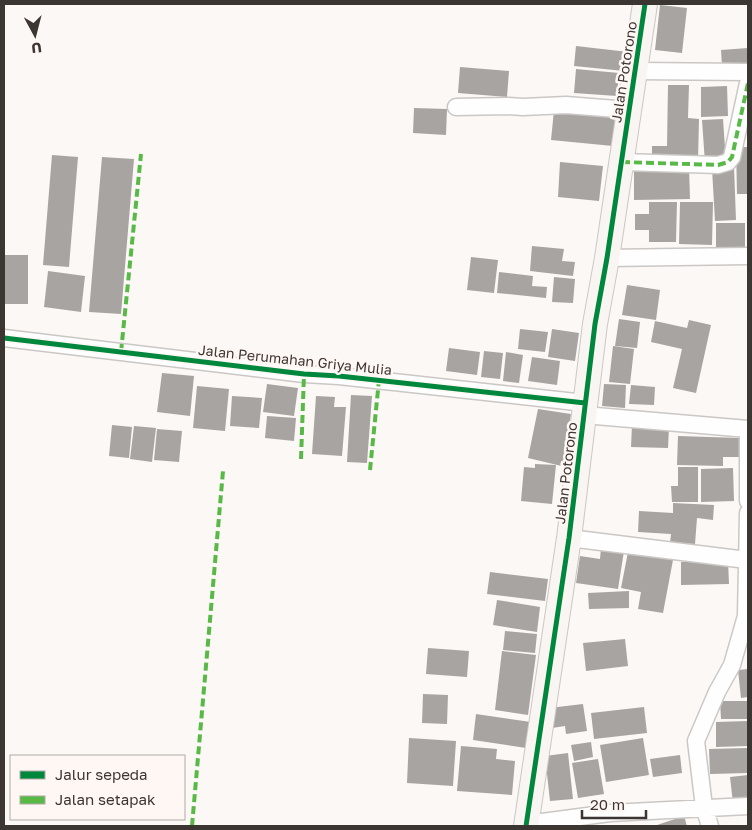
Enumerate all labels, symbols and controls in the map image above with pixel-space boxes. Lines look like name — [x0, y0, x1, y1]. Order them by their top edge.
north arrow — [10, 10, 60, 60]
street label: Jalan Potorono — [607, 20, 640, 124]
text: U — [31, 39, 43, 57]
street label: Jalan Perumahan Griya Mulia — [197, 341, 393, 378]
street label: Jalan Potorono — [551, 421, 580, 525]
legend — [10, 755, 185, 820]
text: Jalur sepeda — [55, 765, 148, 783]
scale bar — [582, 788, 646, 820]
text: Jalan setapak — [55, 790, 156, 808]
text: 20 m — [590, 795, 625, 813]

